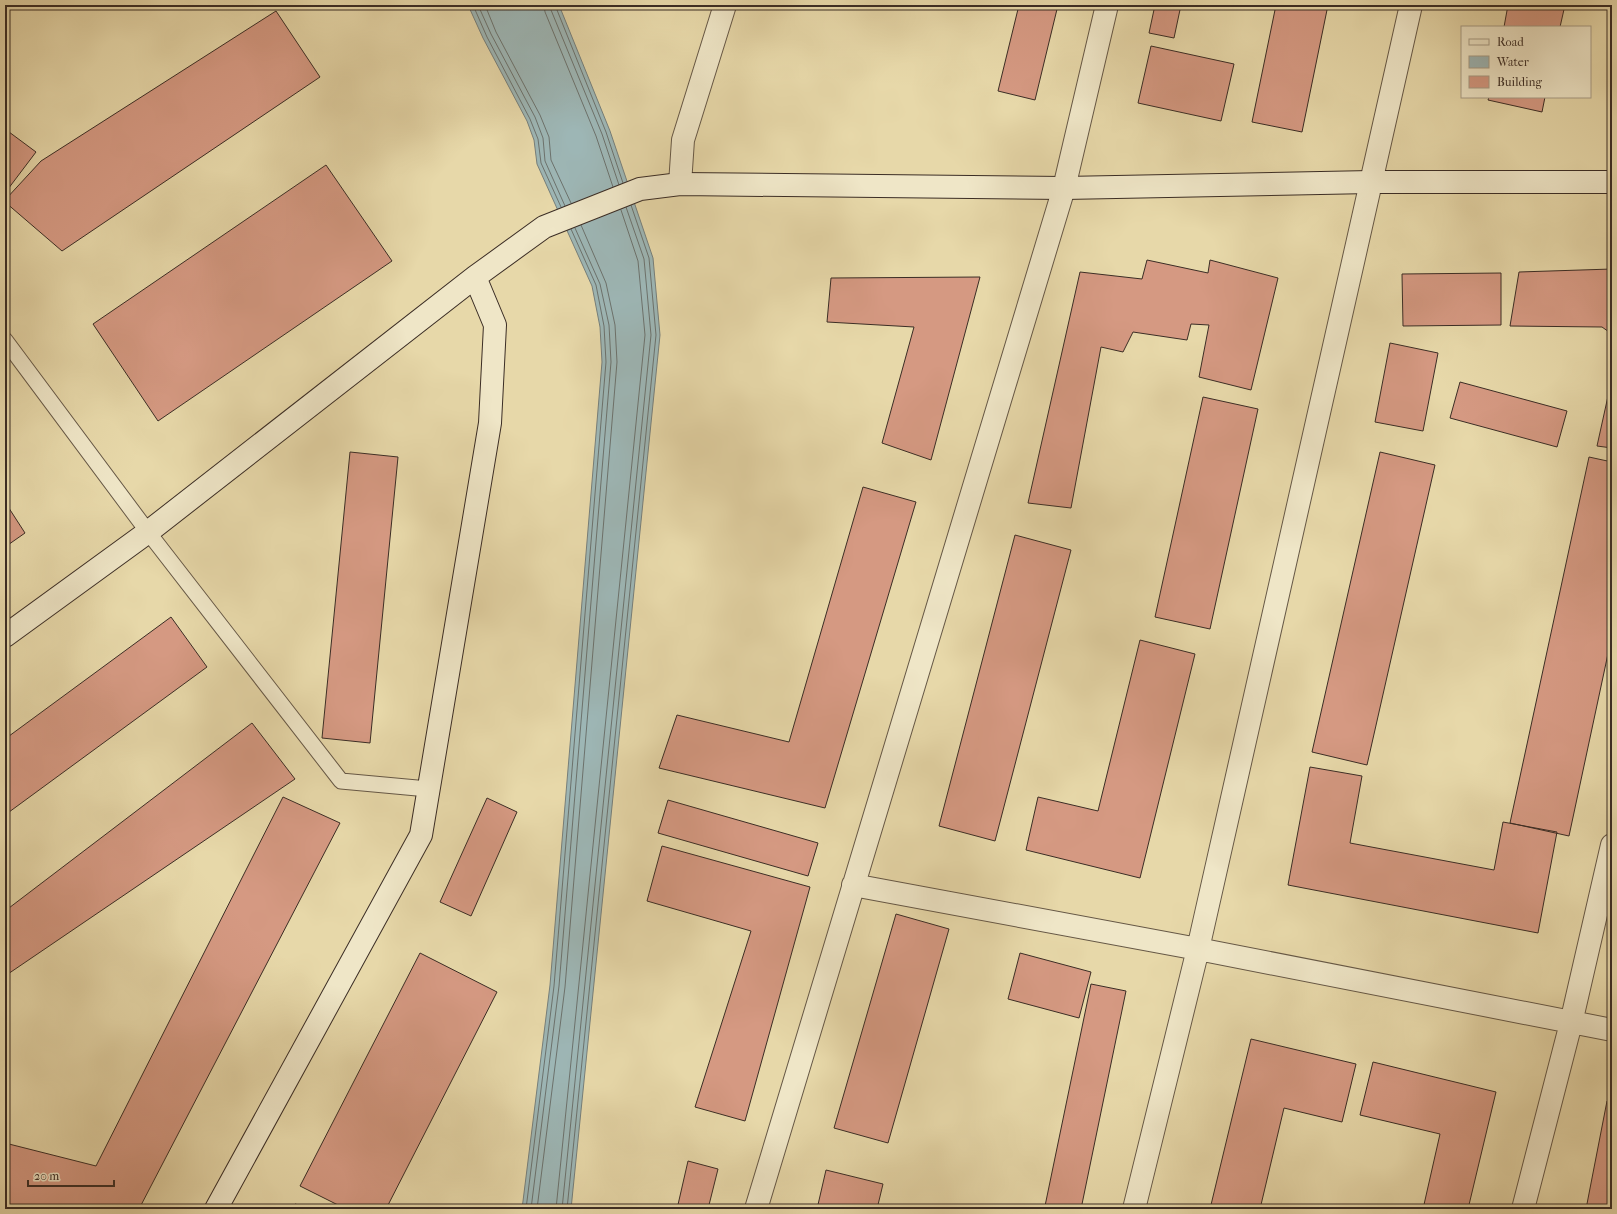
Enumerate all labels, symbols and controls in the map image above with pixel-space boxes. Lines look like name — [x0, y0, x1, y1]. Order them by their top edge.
legend — [1461, 26, 1591, 98]
text: Road — [1497, 35, 1524, 49]
text: Water — [1496, 55, 1530, 69]
text: Building — [1497, 75, 1542, 89]
scale bar — [28, 1162, 114, 1188]
text: 20 m — [34, 1169, 59, 1183]

